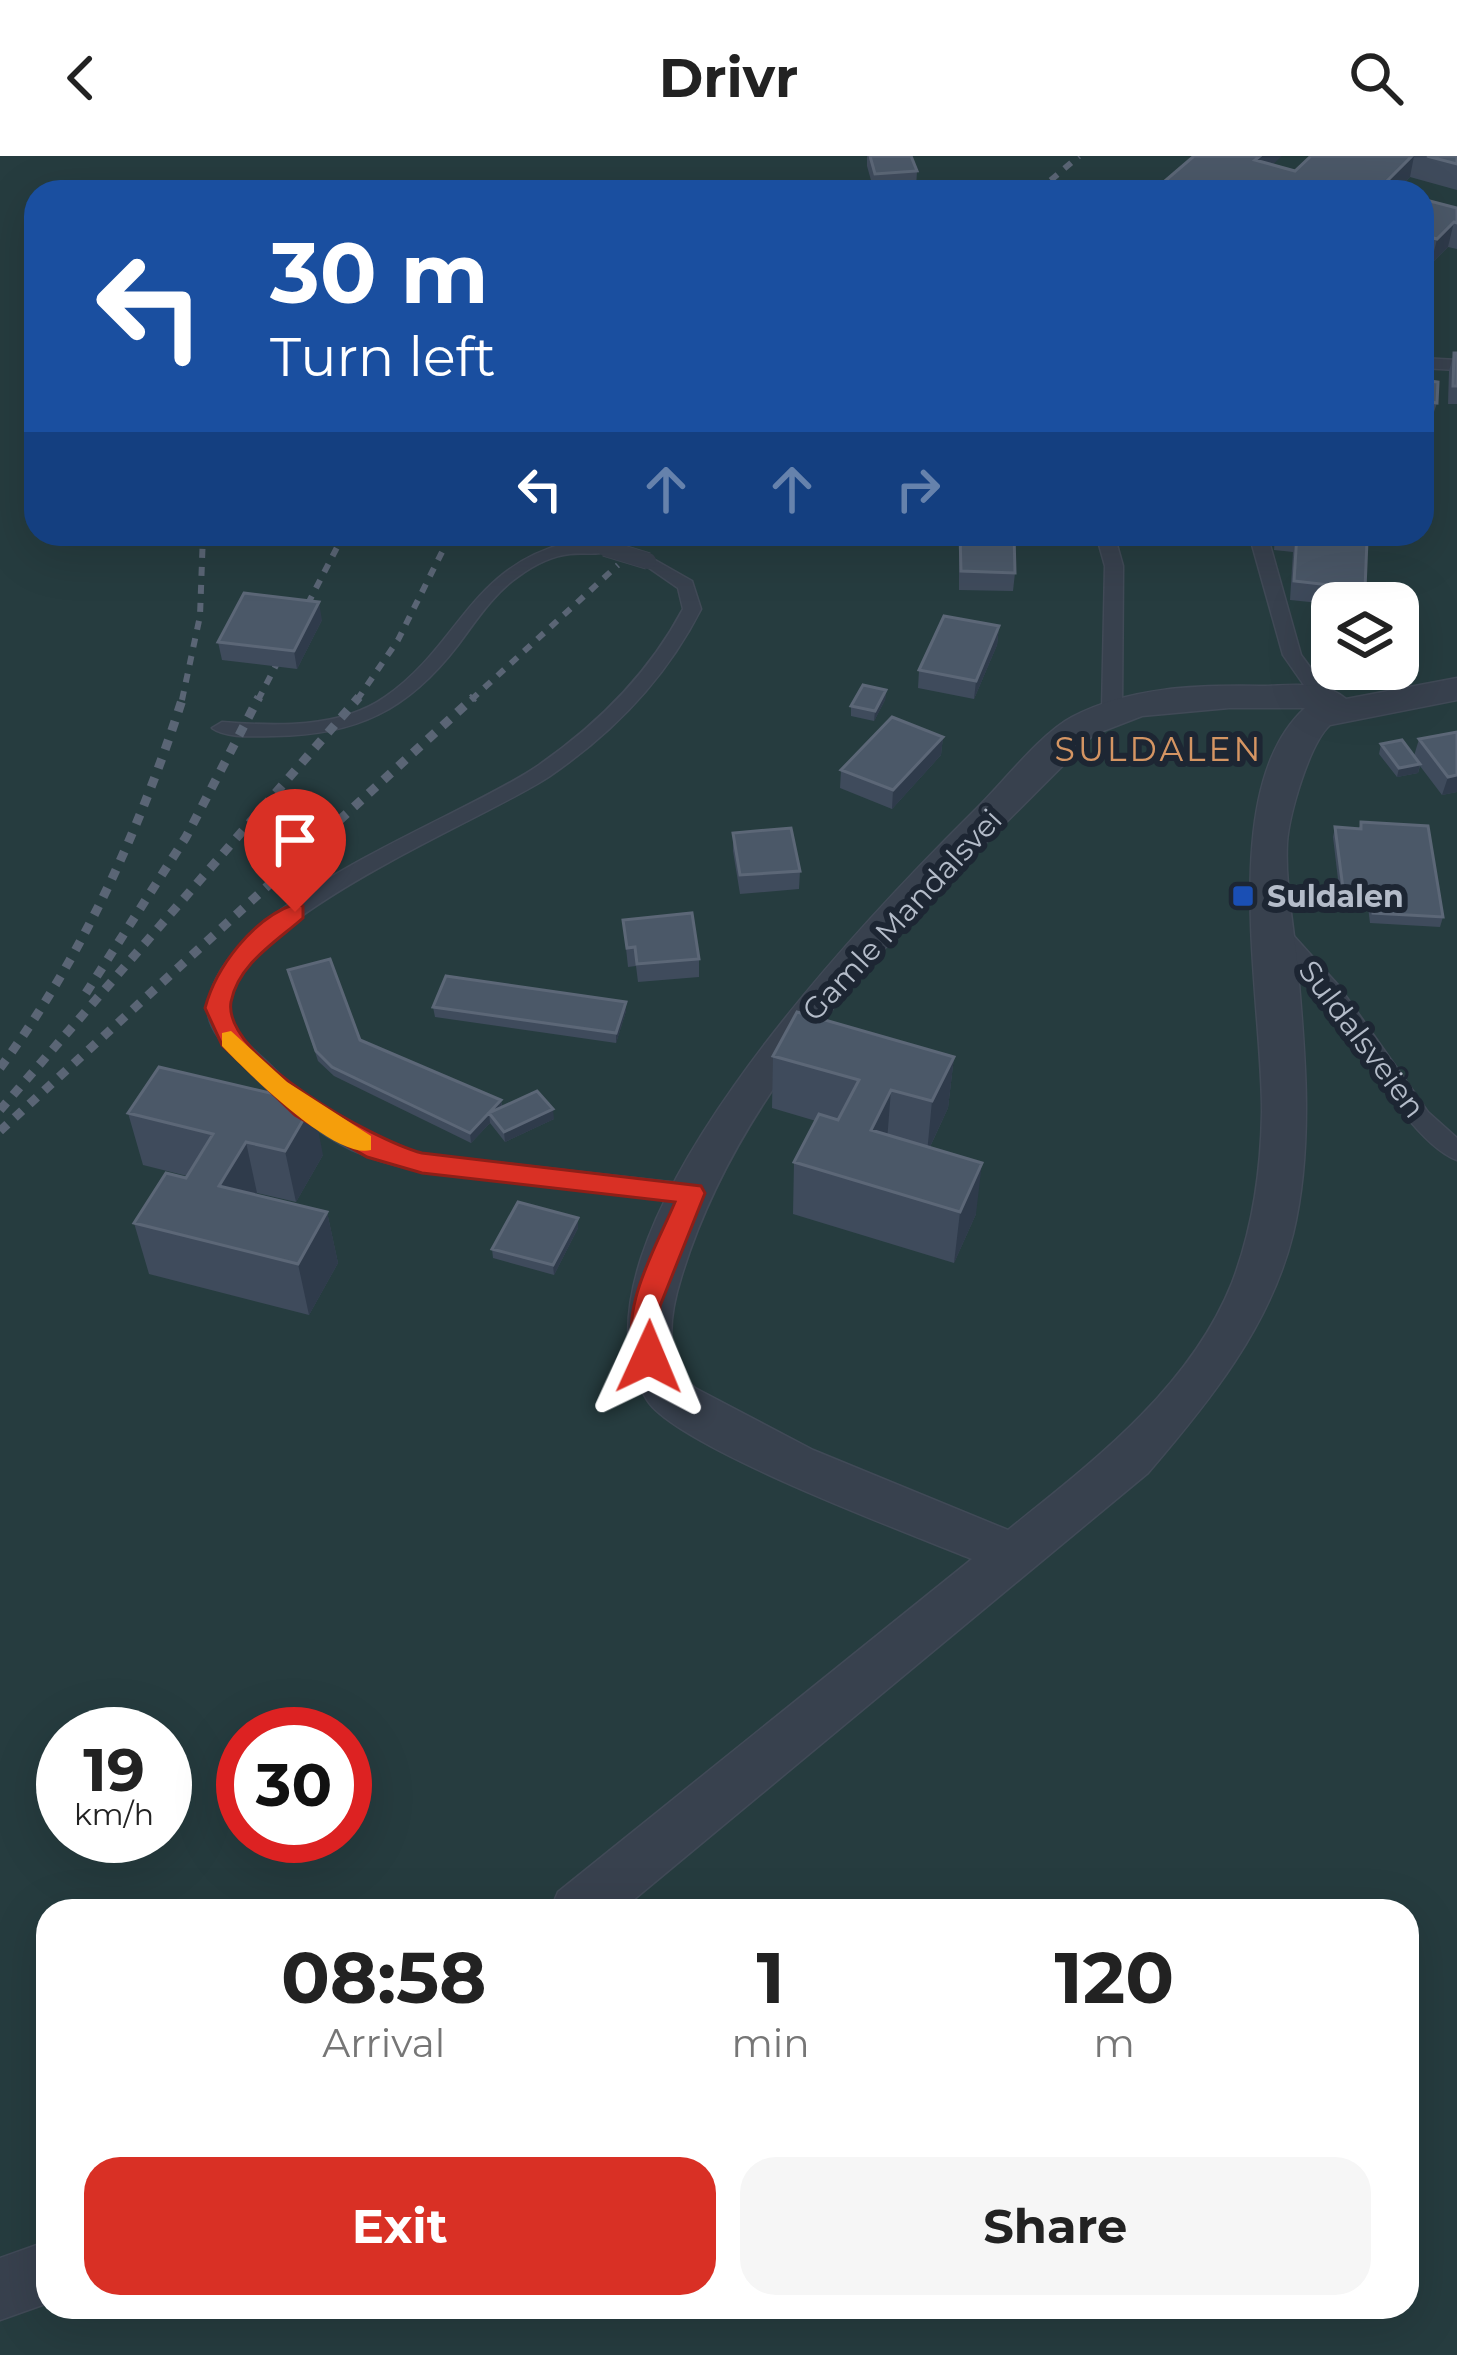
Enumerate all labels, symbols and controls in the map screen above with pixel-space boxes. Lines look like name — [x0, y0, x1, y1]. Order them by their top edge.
icon: back — [48, 45, 114, 111]
text: Drivr — [659, 45, 798, 111]
icon: search — [1343, 45, 1409, 111]
text: 30 m — [270, 222, 489, 324]
icon: left — [72, 228, 228, 384]
text: Turn left — [270, 324, 496, 390]
icon: left — [507, 456, 573, 522]
icon: ahead — [633, 456, 699, 522]
icon: ahead — [759, 456, 825, 522]
icon: right — [885, 456, 951, 522]
map controls — [1311, 582, 1419, 690]
button: layers — [1311, 582, 1419, 690]
district label: SULDALEN — [1055, 729, 1263, 769]
pin — [244, 789, 346, 912]
street label: Gamle Mandalsvei — [794, 802, 1010, 1028]
icon: arrive — [262, 807, 328, 873]
place label: Suldalen — [1267, 878, 1404, 915]
marker: Suldalen — [1230, 883, 1256, 909]
street label: Suldalsveien — [1291, 953, 1433, 1125]
position arrow — [586, 1294, 712, 1420]
speed limit sign: 30 — [216, 1707, 372, 1863]
text: 19 — [83, 1733, 145, 1806]
text: km/h — [74, 1796, 154, 1833]
text: 08:58 — [281, 1933, 487, 2021]
text: 1 — [756, 1933, 785, 2021]
text: 120 — [1055, 1933, 1174, 2021]
text: Arrival — [322, 2019, 445, 2067]
text: min — [731, 2019, 810, 2067]
text: m — [1094, 2019, 1135, 2067]
button: Exit — [84, 2157, 716, 2295]
button: Share — [740, 2157, 1371, 2295]

